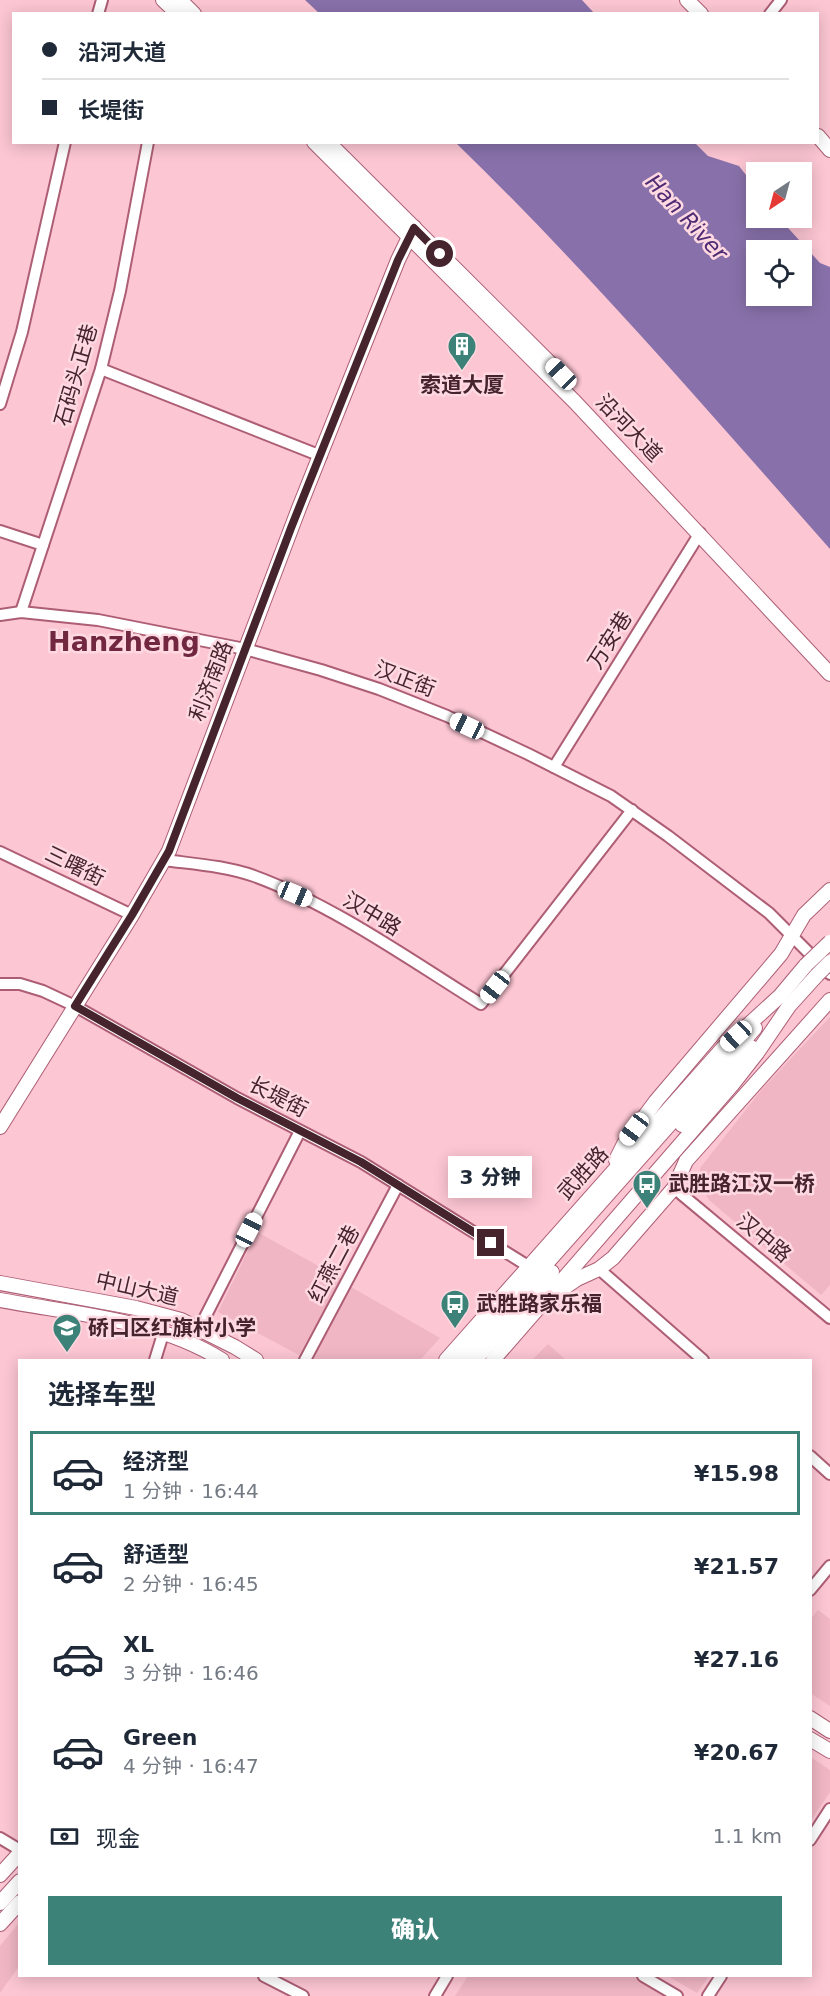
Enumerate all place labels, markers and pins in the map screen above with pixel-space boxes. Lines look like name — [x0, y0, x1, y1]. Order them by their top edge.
building icon: 索道大厦 — [446, 330, 478, 372]
place label: 索道大厦 — [420, 373, 504, 397]
bus stop icon: 武胜路江汉一桥 — [631, 1168, 663, 1210]
place label: 武胜路江汉一桥 — [668, 1172, 815, 1196]
bus stop icon: 武胜路家乐福 — [439, 1288, 471, 1330]
place label: 武胜路家乐福 — [476, 1292, 602, 1316]
school or university icon: 硚口区红旗村小学 — [51, 1312, 83, 1354]
place label: 硚口区红旗村小学 — [88, 1316, 256, 1340]

